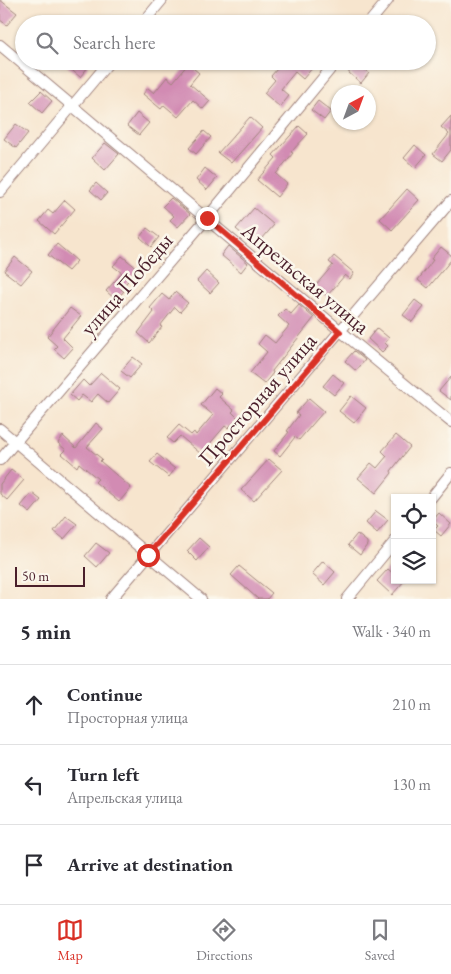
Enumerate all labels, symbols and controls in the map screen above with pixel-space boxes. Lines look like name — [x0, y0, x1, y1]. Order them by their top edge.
search box — [15, 15, 436, 70]
icon: search — [33, 29, 61, 57]
text: Search here — [73, 30, 155, 55]
north arrow — [331, 85, 376, 130]
route end — [196, 207, 219, 230]
street label: Апрельская улица — [235, 216, 376, 341]
street label: улица Победы — [74, 227, 179, 342]
street label: Просторная улица — [192, 327, 323, 472]
map controls — [391, 494, 436, 584]
button: locate — [391, 494, 436, 539]
button: layers — [391, 539, 436, 584]
route start — [137, 544, 160, 567]
scale bar — [15, 564, 85, 587]
text: 50 m — [22, 567, 49, 585]
text: 5 min — [20, 618, 71, 645]
text: Walk · 340 m — [352, 621, 431, 642]
text: Continue — [67, 682, 142, 707]
icon: ahead — [20, 691, 48, 719]
text: 210 m — [392, 694, 431, 715]
text: Просторная улица — [67, 707, 188, 728]
text: Turn left — [67, 762, 139, 787]
icon: left — [20, 771, 48, 799]
text: 130 m — [392, 774, 431, 795]
text: Апрельская улица — [67, 787, 183, 808]
icon: arrive — [20, 851, 48, 879]
text: Arrive at destination — [67, 852, 233, 877]
tab: Map — [56, 916, 84, 964]
tab: Directions — [196, 916, 253, 964]
tab: Saved — [365, 916, 395, 964]

